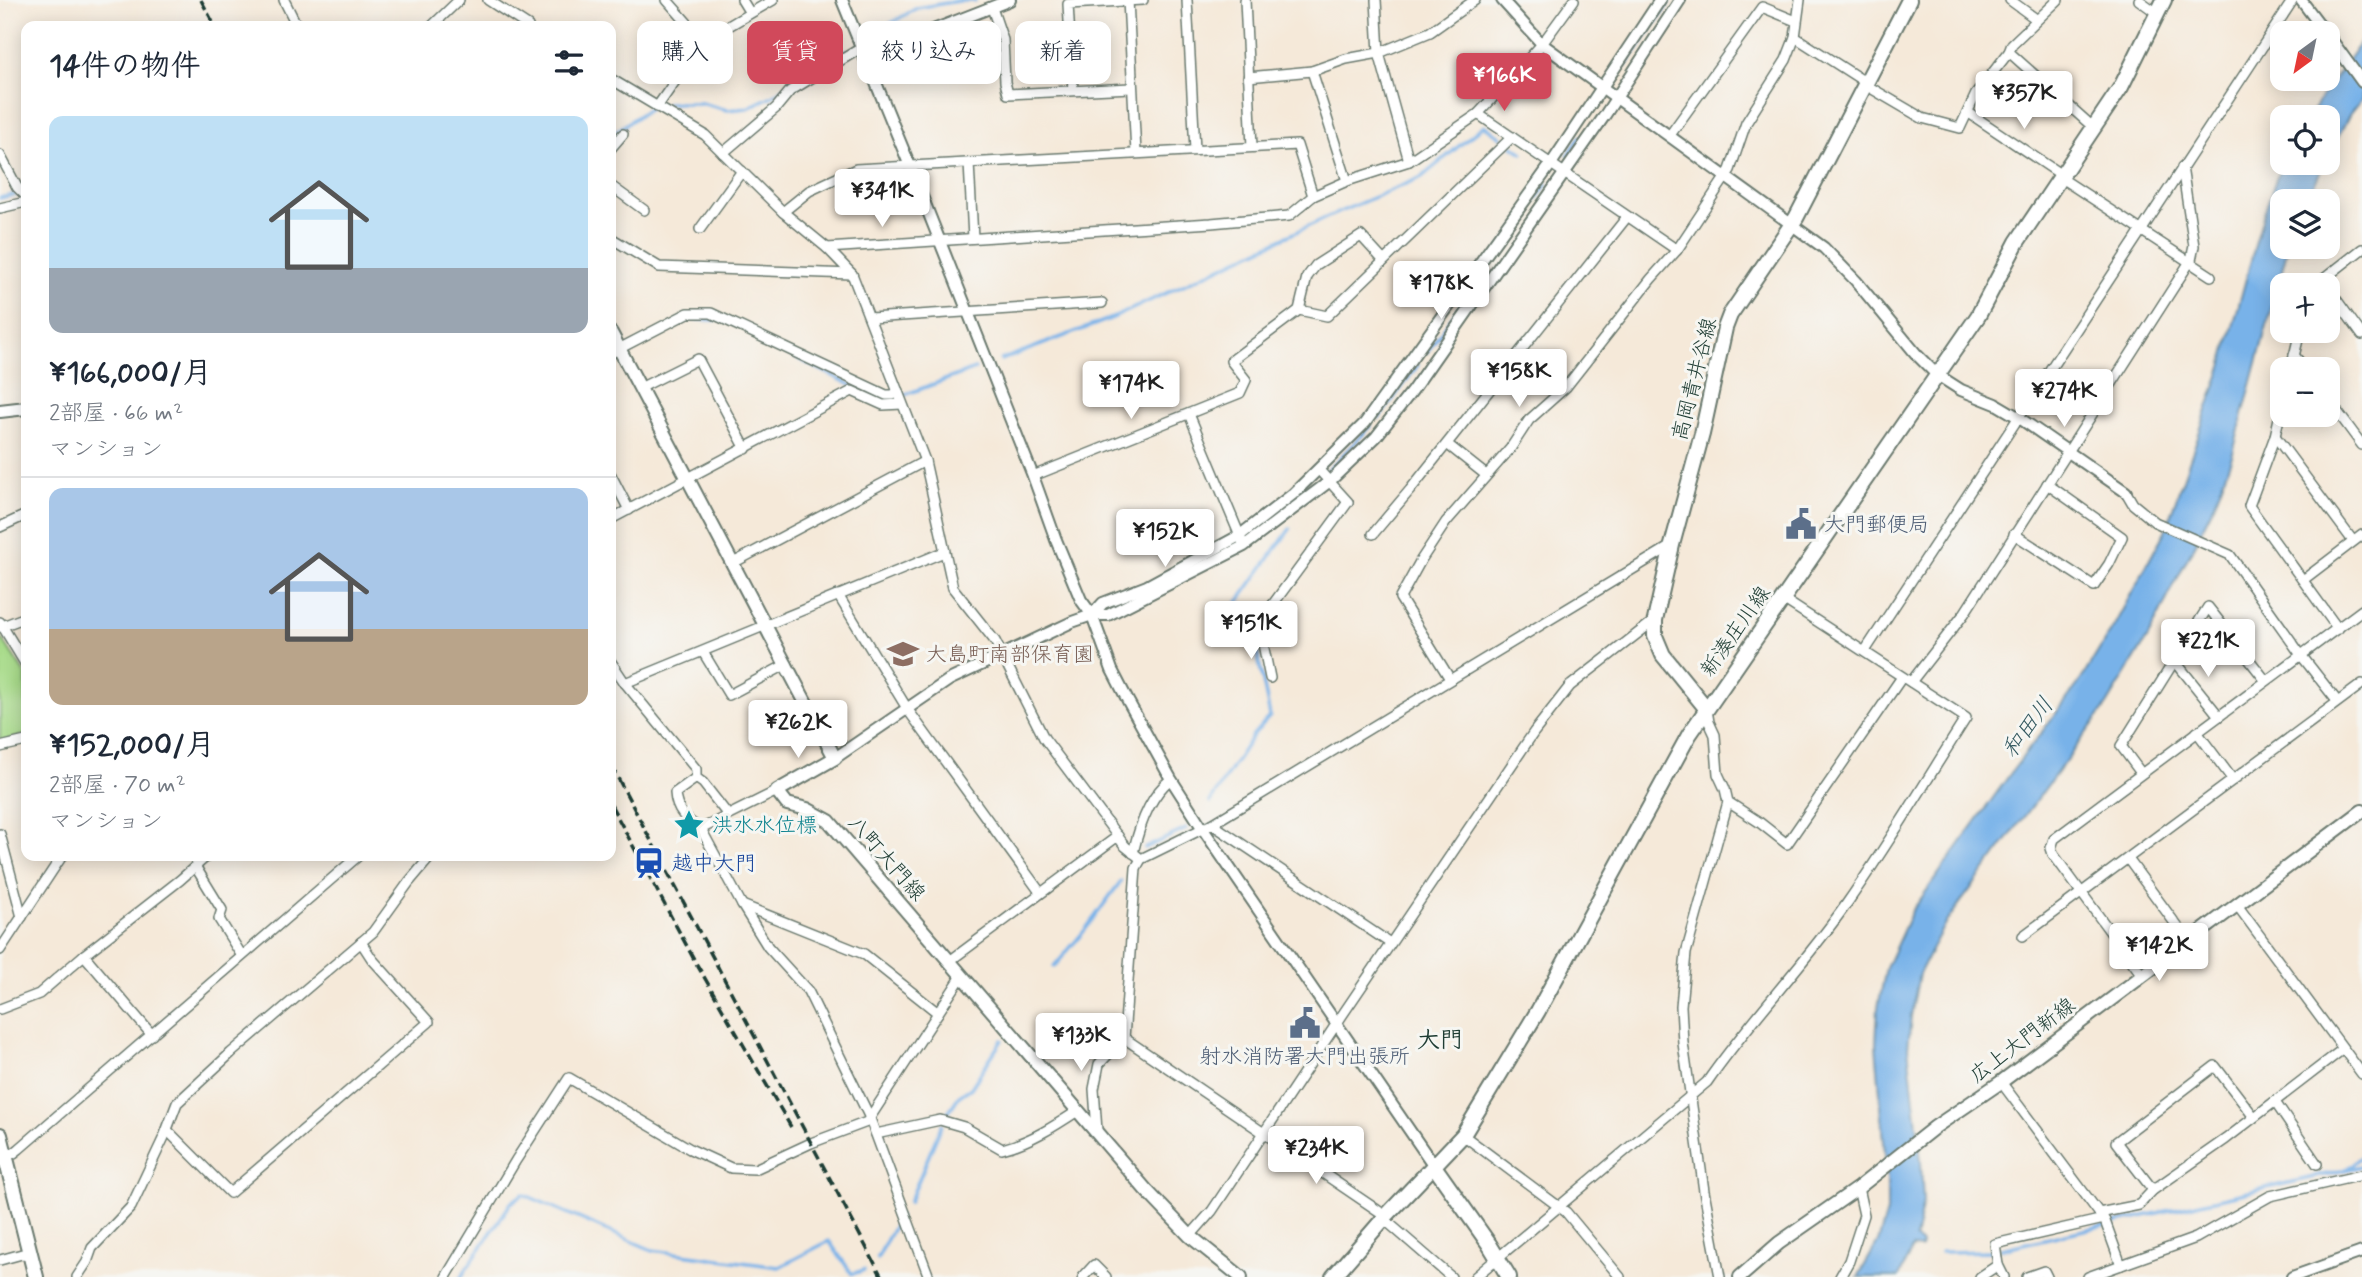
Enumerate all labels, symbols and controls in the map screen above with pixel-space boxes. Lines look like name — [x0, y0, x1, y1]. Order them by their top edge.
chip: 購入 — [637, 21, 733, 84]
chip: 賃貸 — [747, 21, 843, 84]
chip: 絞り込み — [857, 21, 1001, 84]
chip: 新着 — [1015, 21, 1111, 84]
north arrow — [2270, 21, 2340, 91]
map controls — [2270, 21, 2340, 427]
icon: filters — [550, 44, 588, 82]
text: 14件の物件 — [49, 47, 201, 86]
pin: ¥166K — [1455, 54, 1553, 113]
text: ¥166K — [1472, 61, 1536, 91]
pin: ¥357K — [1975, 72, 2073, 131]
text: ¥357K — [1992, 79, 2056, 109]
button: locate — [2270, 105, 2340, 175]
icon: home — [256, 162, 382, 288]
pin: ¥341K — [833, 170, 931, 229]
text: ¥341K — [851, 177, 913, 207]
button: layers — [2270, 189, 2340, 259]
pin: ¥178K — [1392, 262, 1490, 321]
text: ¥178K — [1409, 269, 1473, 299]
button: + — [2270, 273, 2340, 343]
street label: 高岡青井谷線 — [1666, 315, 1724, 444]
pin: ¥158K — [1470, 350, 1568, 409]
text: ¥166,000/月 — [49, 354, 212, 393]
text: ¥158K — [1487, 357, 1551, 387]
button: − — [2270, 357, 2340, 427]
pin: ¥174K — [1082, 362, 1180, 421]
text: ¥174K — [1099, 369, 1163, 399]
pin: ¥274K — [2015, 370, 2113, 429]
text: ¥274K — [2031, 377, 2097, 407]
text: 2部屋 · 66 m² — [49, 399, 183, 429]
text: マンション — [49, 435, 163, 465]
public building icon: 大門郵便局 — [1784, 507, 1818, 541]
pin: ¥152K — [1116, 510, 1214, 569]
place label: 大門郵便局 — [1824, 511, 1929, 539]
text: ¥152K — [1132, 517, 1198, 547]
icon: home — [256, 534, 382, 660]
street label: 新湊庄川線 — [1694, 581, 1777, 683]
pin: ¥151K — [1202, 602, 1300, 661]
text: ¥151K — [1221, 609, 1281, 639]
pin: ¥221K — [2159, 620, 2257, 679]
text: ¥221K — [2177, 627, 2239, 657]
school or university icon: 大島町南部保育園 — [886, 637, 920, 671]
place label: 大島町南部保育園 — [926, 641, 1094, 669]
water label: 和田川 — [1996, 692, 2061, 765]
pin: ¥262K — [749, 700, 847, 760]
text: ¥262K — [764, 708, 832, 738]
text: ¥152,000/月 — [49, 726, 215, 765]
text: 2部屋 · 70 m² — [49, 771, 186, 801]
text: マンション — [49, 807, 163, 837]
place icon: 洪水水位標 — [672, 808, 706, 842]
street label: 八町大門線 — [841, 810, 931, 907]
place label: 洪水水位標 — [712, 812, 817, 840]
station icon: 越中大門 — [632, 846, 666, 880]
place label: 越中大門 — [672, 850, 756, 878]
pin: ¥142K — [2110, 923, 2208, 983]
text: ¥142K — [2125, 931, 2193, 961]
street label: 広上大門新線 — [1964, 992, 2081, 1090]
public building icon: 射水消防署大門出張所 — [1288, 1006, 1322, 1040]
pin: ¥133K — [1032, 1014, 1130, 1073]
text: ¥133K — [1052, 1021, 1110, 1051]
district label: 大門 — [1417, 1026, 1463, 1056]
place label: 射水消防署大門出張所 — [1200, 1043, 1410, 1071]
pin: ¥234K — [1267, 1126, 1365, 1186]
text: ¥234K — [1284, 1134, 1348, 1164]

